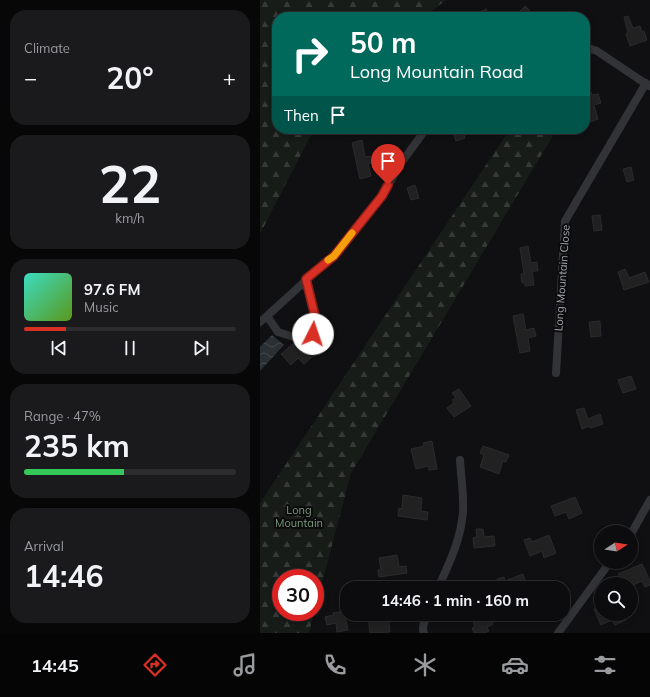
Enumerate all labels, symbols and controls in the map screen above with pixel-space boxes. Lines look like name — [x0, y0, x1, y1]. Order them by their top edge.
text: 50 m — [350, 25, 416, 60]
icon: right — [284, 28, 336, 80]
text: Climate — [24, 40, 70, 56]
text: 20° — [106, 59, 154, 97]
text: Long Mountain Road — [350, 60, 524, 83]
text: − — [24, 64, 37, 92]
text: + — [223, 64, 236, 92]
icon: arrive — [327, 104, 349, 126]
text: Then — [284, 106, 319, 125]
pin — [371, 144, 405, 185]
icon: arrive — [377, 150, 399, 172]
text: 22 — [99, 151, 161, 216]
text: km/h — [115, 210, 145, 226]
street label: Long Mountain Close — [551, 224, 573, 332]
text: 97.6 FM — [84, 280, 140, 299]
text: Music — [84, 299, 119, 315]
position arrow — [292, 313, 334, 355]
icon: previous — [48, 337, 70, 359]
icon: pause — [119, 337, 141, 359]
icon: next — [190, 337, 212, 359]
text: Range · 47% — [24, 408, 101, 424]
text: 235 km — [24, 427, 130, 465]
park label: Long Mountain — [275, 503, 323, 530]
north arrow — [594, 525, 638, 569]
map controls — [594, 525, 638, 621]
text: Arrival — [24, 538, 64, 554]
text: 14:46 — [24, 557, 103, 595]
speed limit sign: 30 — [272, 569, 324, 621]
button: search — [594, 577, 638, 621]
text: 14:46 · 1 min · 160 m — [381, 591, 529, 610]
icon: directions — [141, 651, 169, 679]
icon: music — [231, 651, 259, 679]
icon: phone — [321, 651, 349, 679]
icon: climate — [411, 651, 439, 679]
icon: car — [501, 651, 529, 679]
icon: filters — [591, 651, 619, 679]
text: 14:45 — [31, 654, 79, 677]

